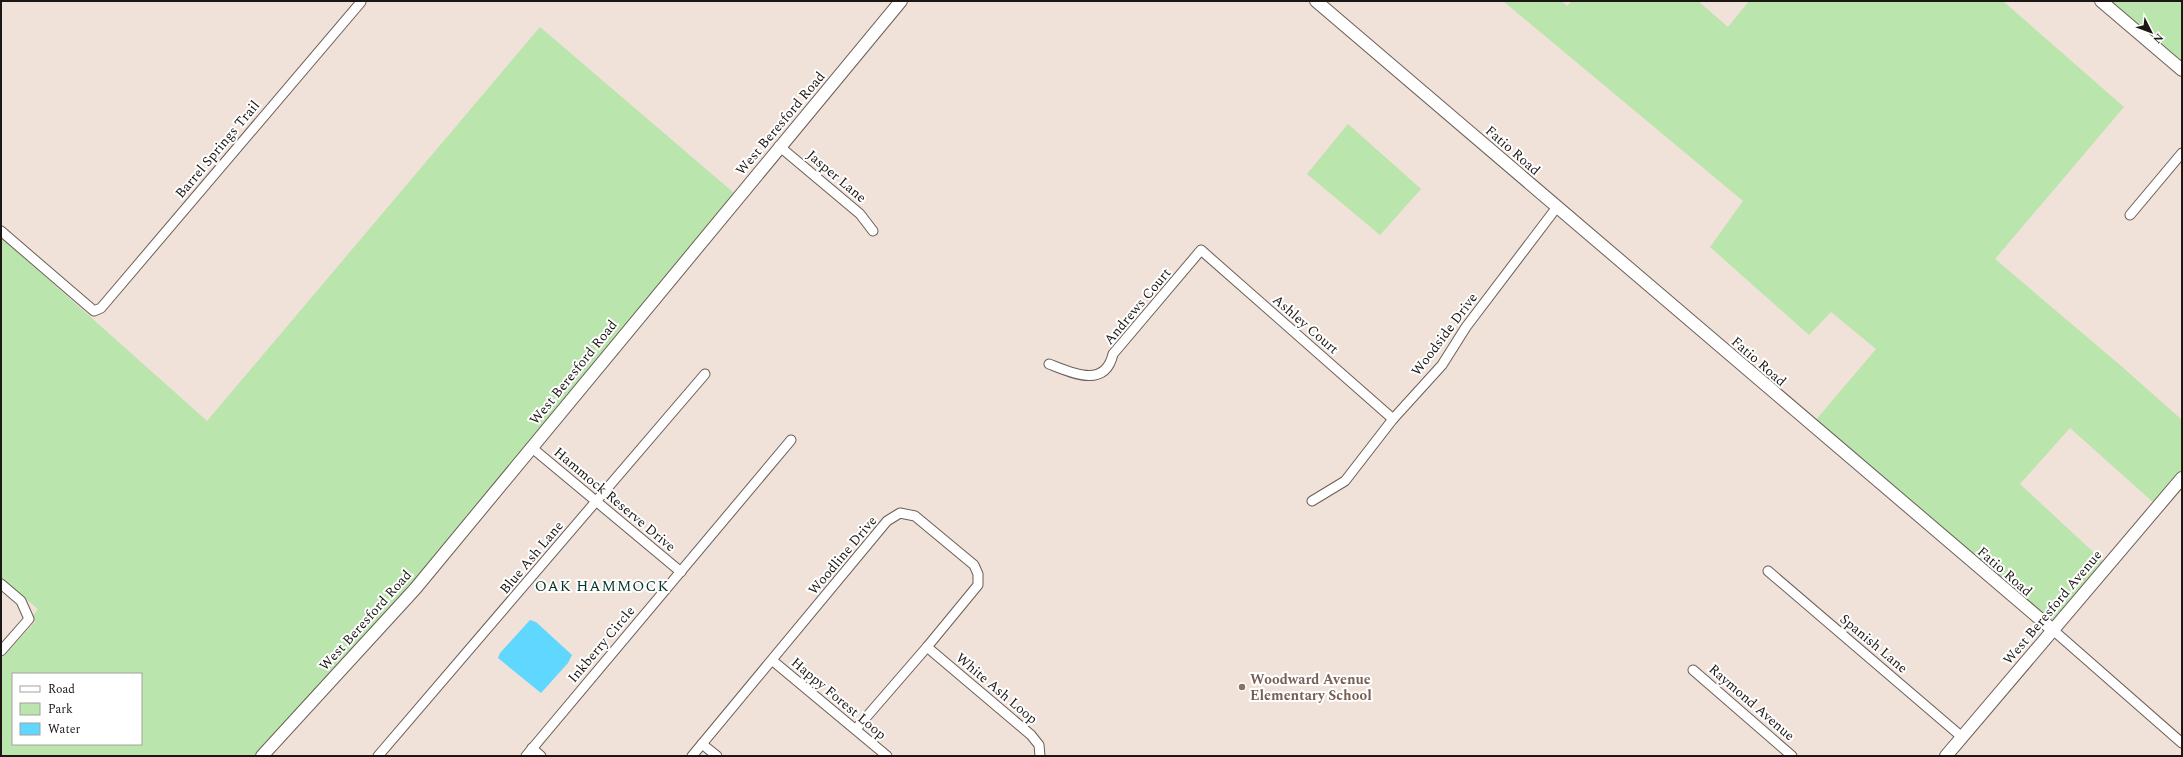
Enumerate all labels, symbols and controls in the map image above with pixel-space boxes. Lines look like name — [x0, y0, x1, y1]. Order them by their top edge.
north arrow — [2131, 12, 2171, 52]
text: N — [2149, 29, 2167, 47]
street label: West Beresford Road — [731, 67, 830, 180]
street label: Barrel Springs Trail — [170, 96, 265, 203]
street label: Fatio Road — [1480, 120, 1545, 180]
street label: Jasper Lane — [802, 145, 871, 208]
street label: Andrews Court — [1099, 263, 1176, 349]
street label: Woodside Drive — [1406, 288, 1483, 380]
street label: Ashley Court — [1268, 290, 1343, 359]
street label: West Beresford Road — [524, 315, 623, 429]
street label: Fatio Road — [1726, 331, 1791, 391]
street label: Hammock Reserve Drive — [549, 442, 680, 557]
street label: Woodline Drive — [803, 511, 882, 600]
street label: Blue Ash Lane — [494, 516, 568, 599]
street label: Fatio Road — [1972, 541, 2037, 601]
street label: West Beresford Avenue — [1998, 545, 2107, 669]
street label: West Beresford Road — [314, 565, 417, 676]
district label: OAK HAMMOCK — [535, 575, 669, 598]
street label: Inkberry Circle — [563, 601, 640, 687]
street label: Spanish Lane — [1835, 609, 1912, 678]
street label: White Ash Loop — [951, 648, 1042, 729]
street label: Happy Forest Loop — [786, 652, 891, 745]
street label: Raymond Avenue — [1704, 659, 1800, 746]
place label: Woodward Avenue Elementary School — [1250, 669, 1372, 706]
legend — [12, 673, 142, 745]
text: Road — [48, 680, 75, 699]
marker: Woodward Avenue Elementary School — [1237, 682, 1247, 692]
text: Park — [48, 700, 73, 719]
text: Water — [48, 720, 80, 739]

